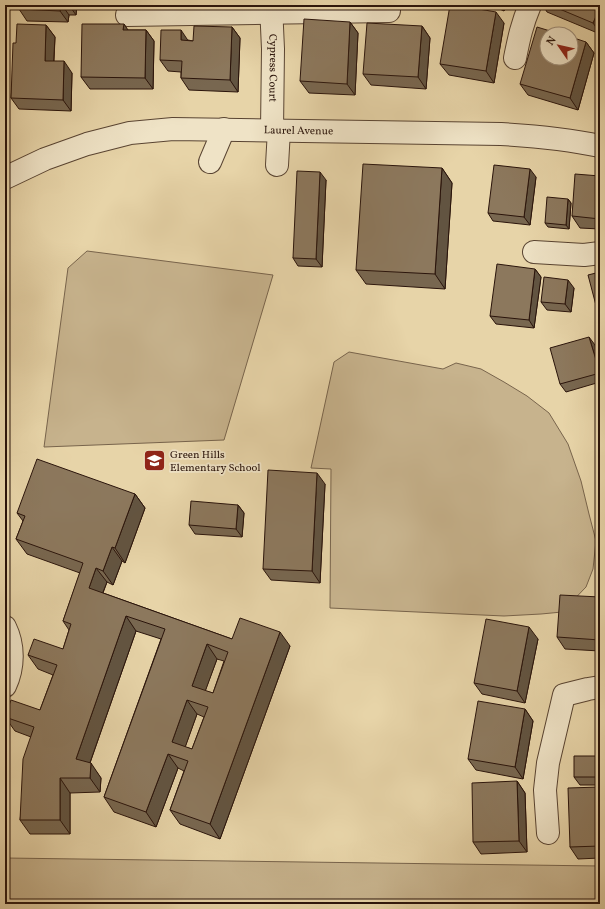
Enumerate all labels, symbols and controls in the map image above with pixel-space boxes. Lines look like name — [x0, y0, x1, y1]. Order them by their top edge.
north arrow — [539, 26, 579, 66]
street label: Cypress Court — [265, 34, 281, 102]
text: N — [543, 34, 560, 49]
street label: Laurel Avenue — [264, 123, 333, 139]
school or university icon: Green Hills Elementary School — [142, 448, 168, 474]
place label: Green Hills Elementary School — [170, 448, 261, 476]

